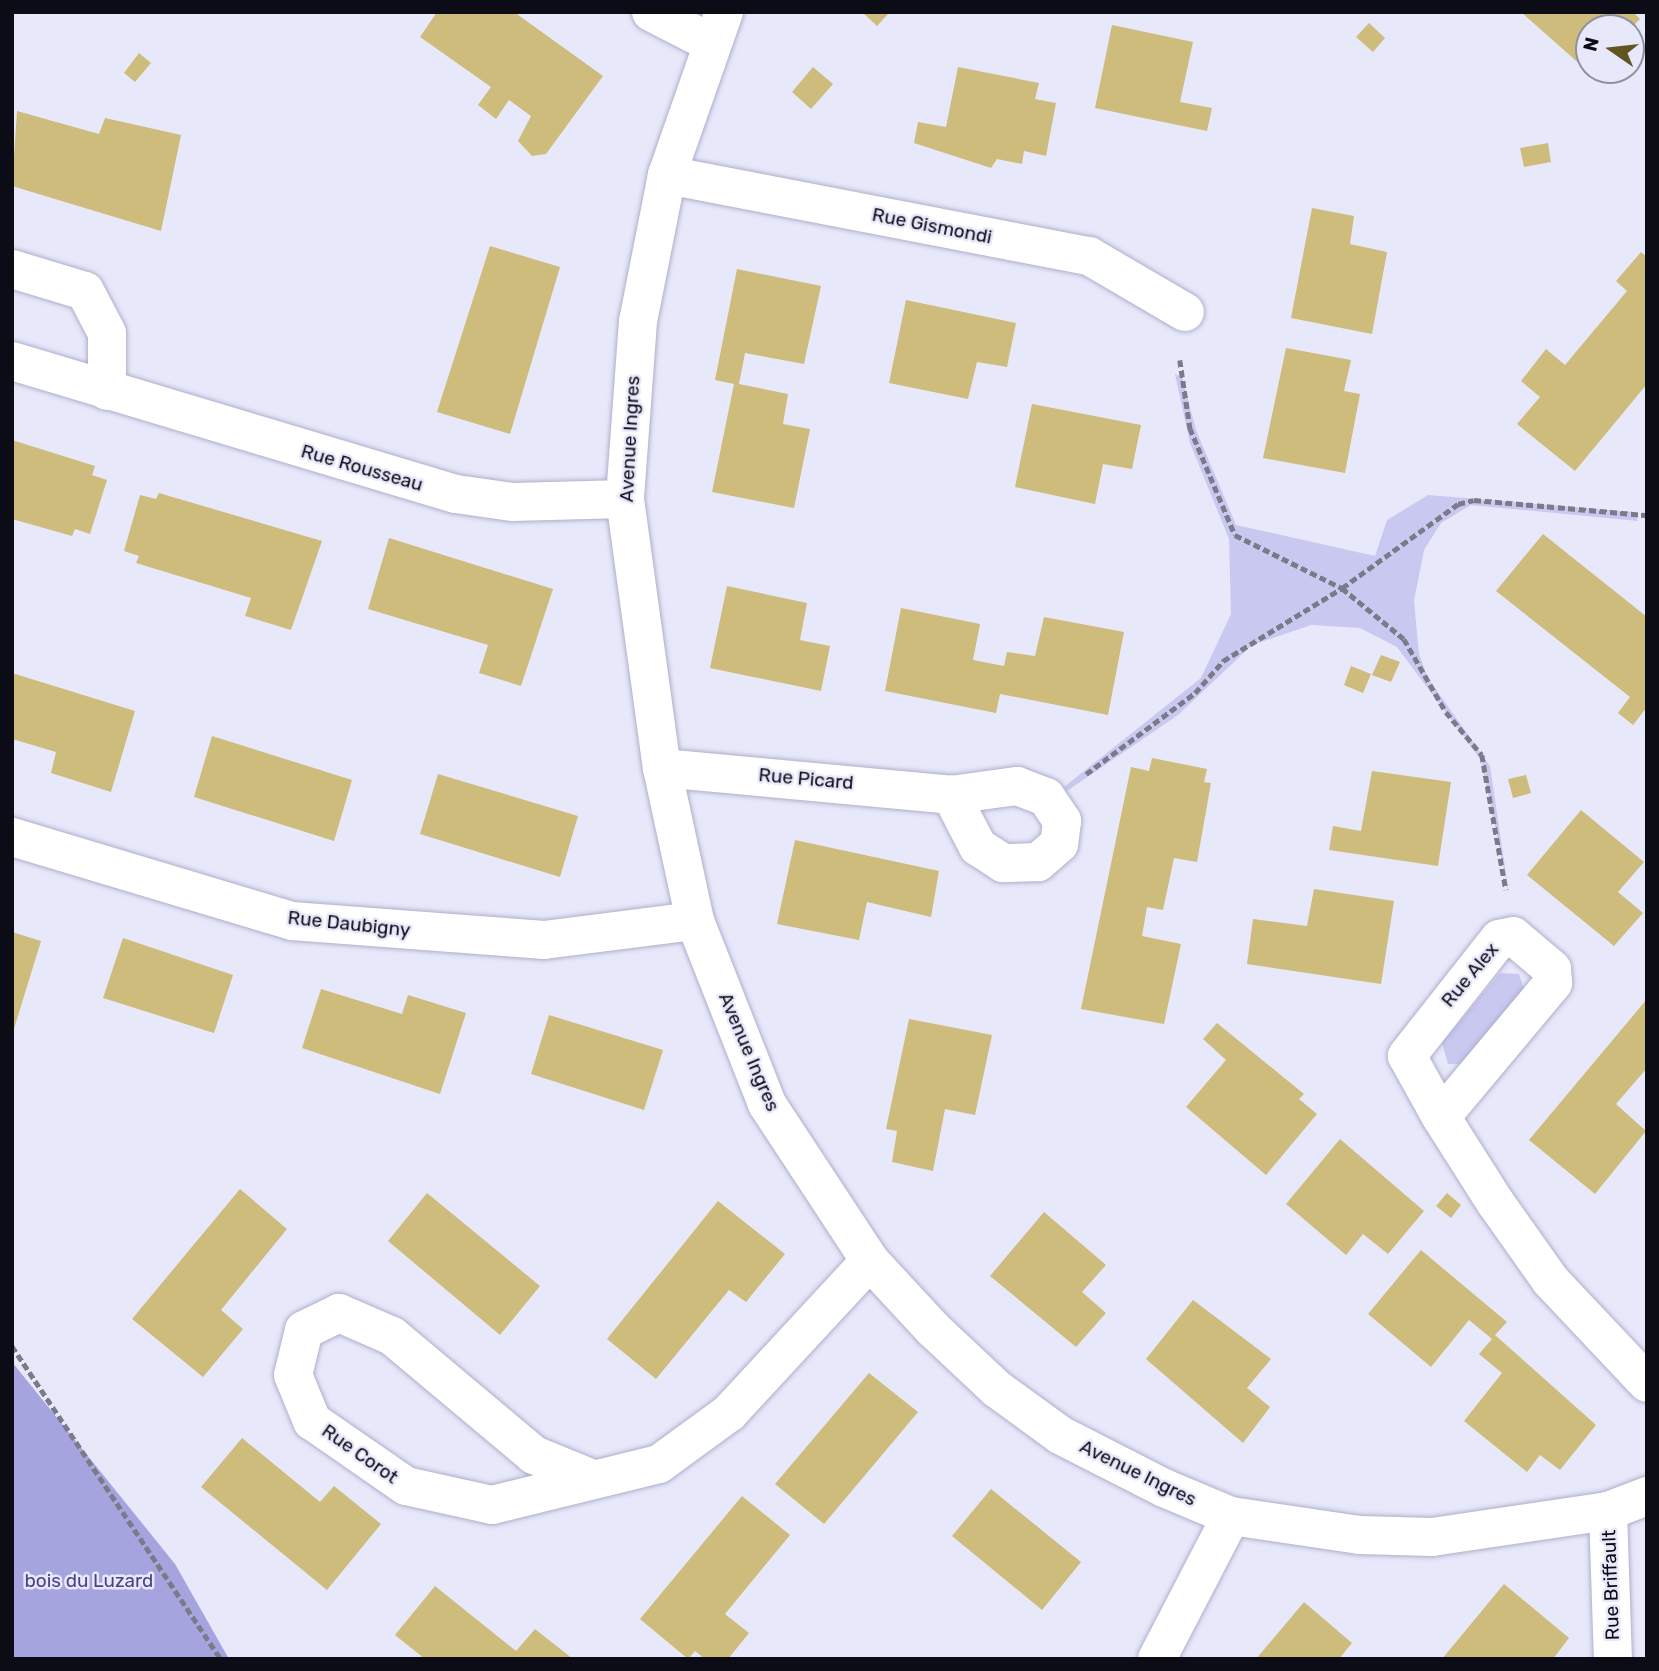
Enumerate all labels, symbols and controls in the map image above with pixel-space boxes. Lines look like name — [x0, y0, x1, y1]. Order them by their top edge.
north arrow — [1575, 14, 1645, 84]
text: N — [1578, 35, 1604, 54]
street label: Rue Gismondi — [870, 203, 994, 249]
street label: Avenue Ingres — [615, 375, 645, 503]
street label: Rue Rousseau — [298, 440, 426, 496]
street label: Rue Picard — [758, 763, 854, 795]
street label: Rue Daubigny — [287, 906, 411, 942]
street label: Rue Alex — [1436, 938, 1504, 1012]
street label: Avenue Ingres — [714, 989, 784, 1115]
street label: Rue Corot — [317, 1419, 403, 1489]
street label: Avenue Ingres — [1076, 1435, 1200, 1511]
street label: Rue Briffault — [1598, 1529, 1624, 1641]
park label: bois du Luzard — [25, 1570, 153, 1592]

